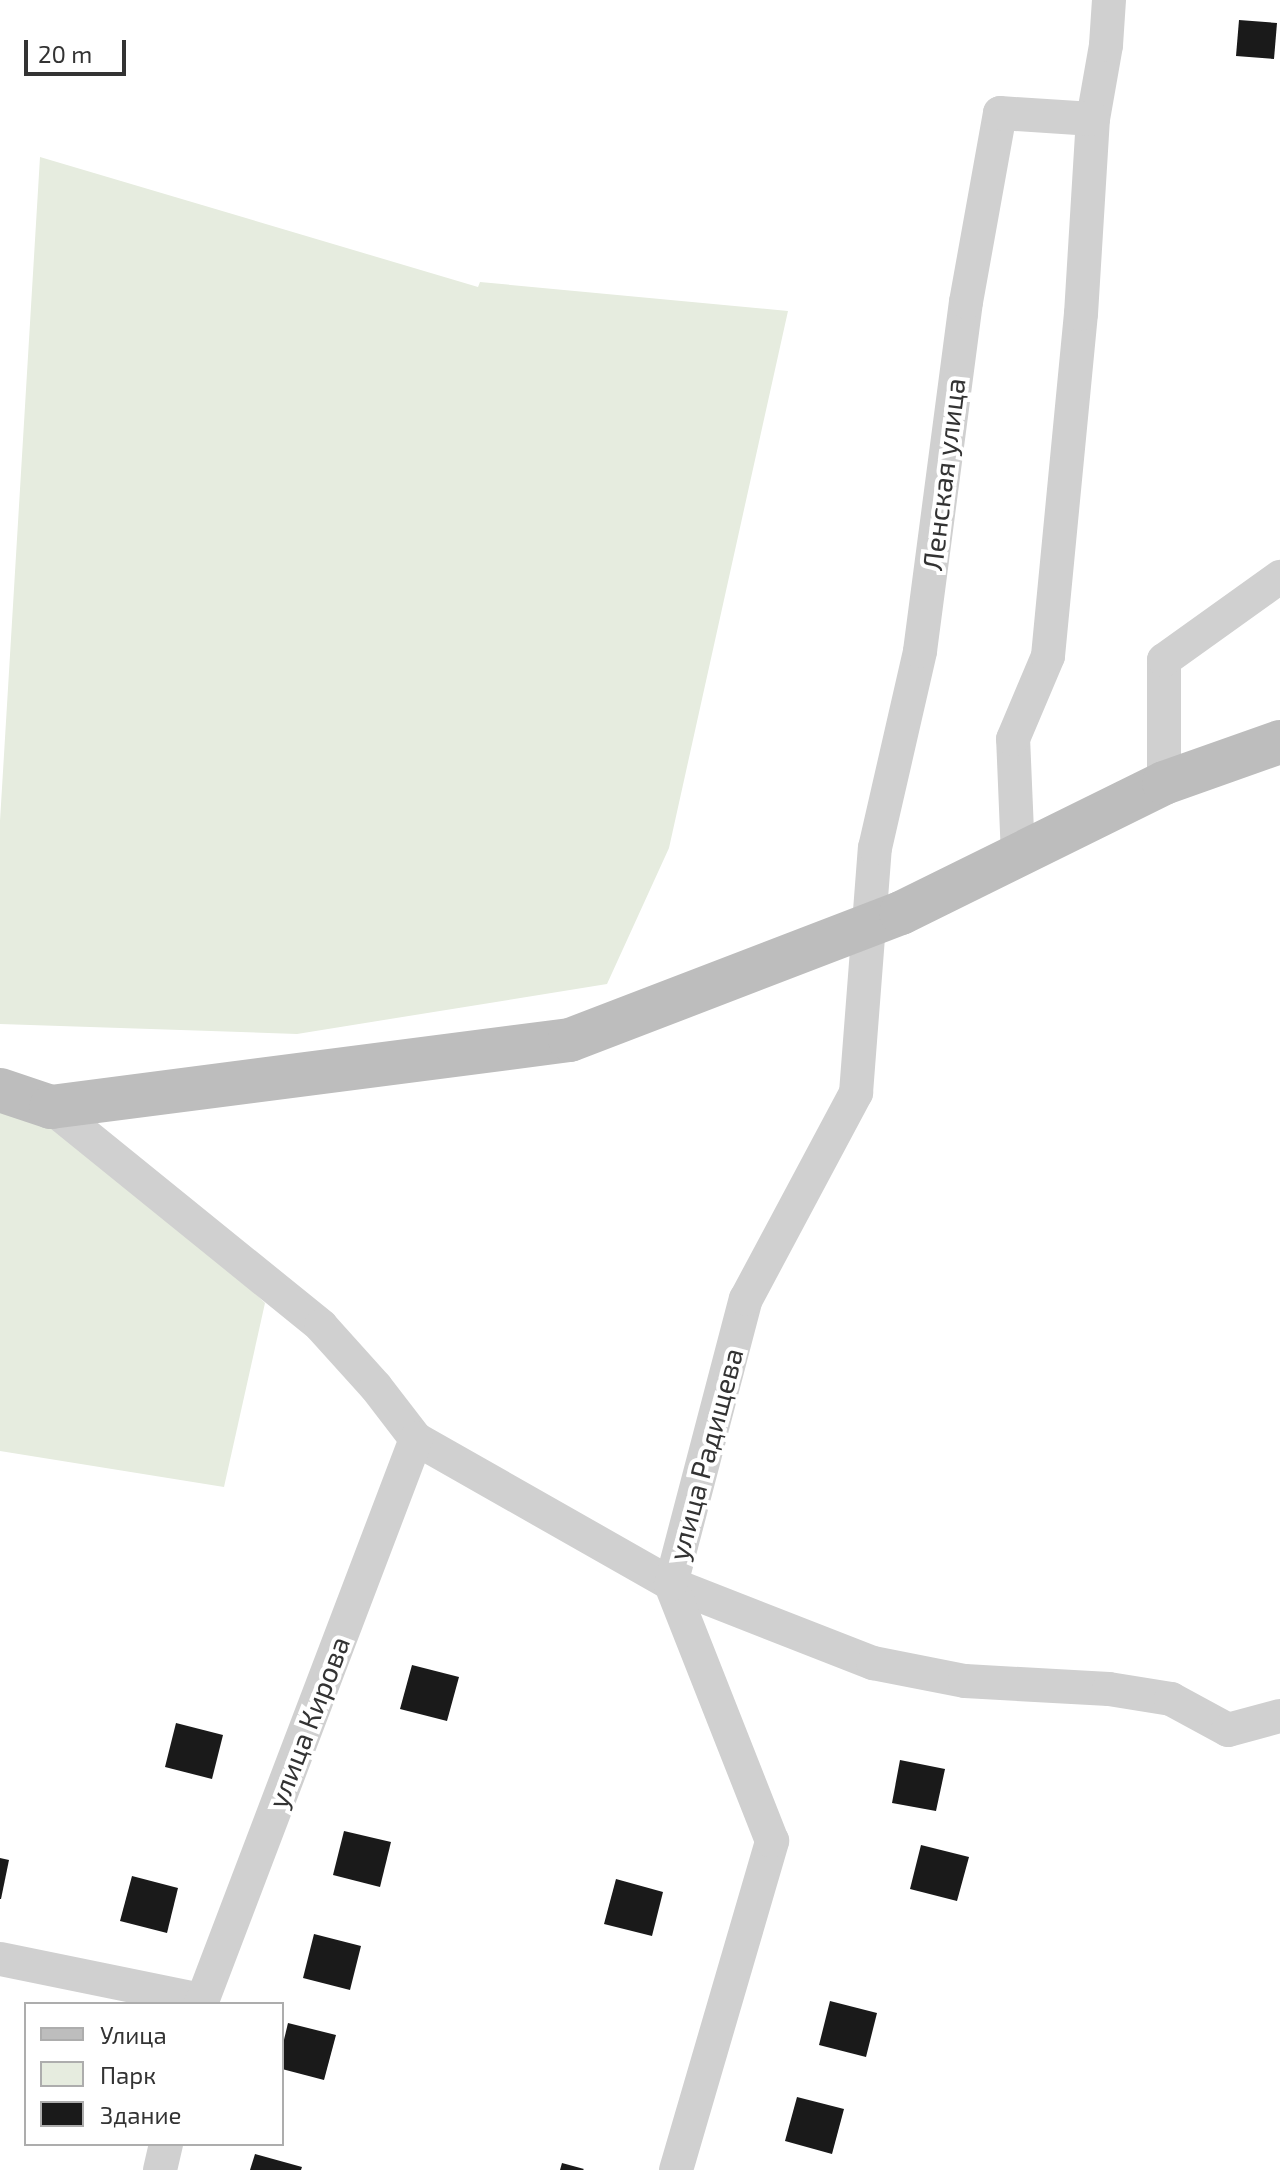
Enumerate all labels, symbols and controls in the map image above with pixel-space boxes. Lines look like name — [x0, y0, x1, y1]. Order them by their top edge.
scale bar — [28, 24, 130, 74]
text: 20 m — [38, 39, 92, 68]
street label: Ленская улица — [915, 376, 971, 572]
street label: улица Радищева — [660, 1344, 750, 1564]
street label: улица Кирова — [260, 1632, 356, 1812]
legend — [24, 2002, 284, 2146]
text: Улица — [100, 2020, 167, 2049]
text: Парк — [100, 2060, 156, 2089]
text: Здание — [100, 2100, 182, 2129]

